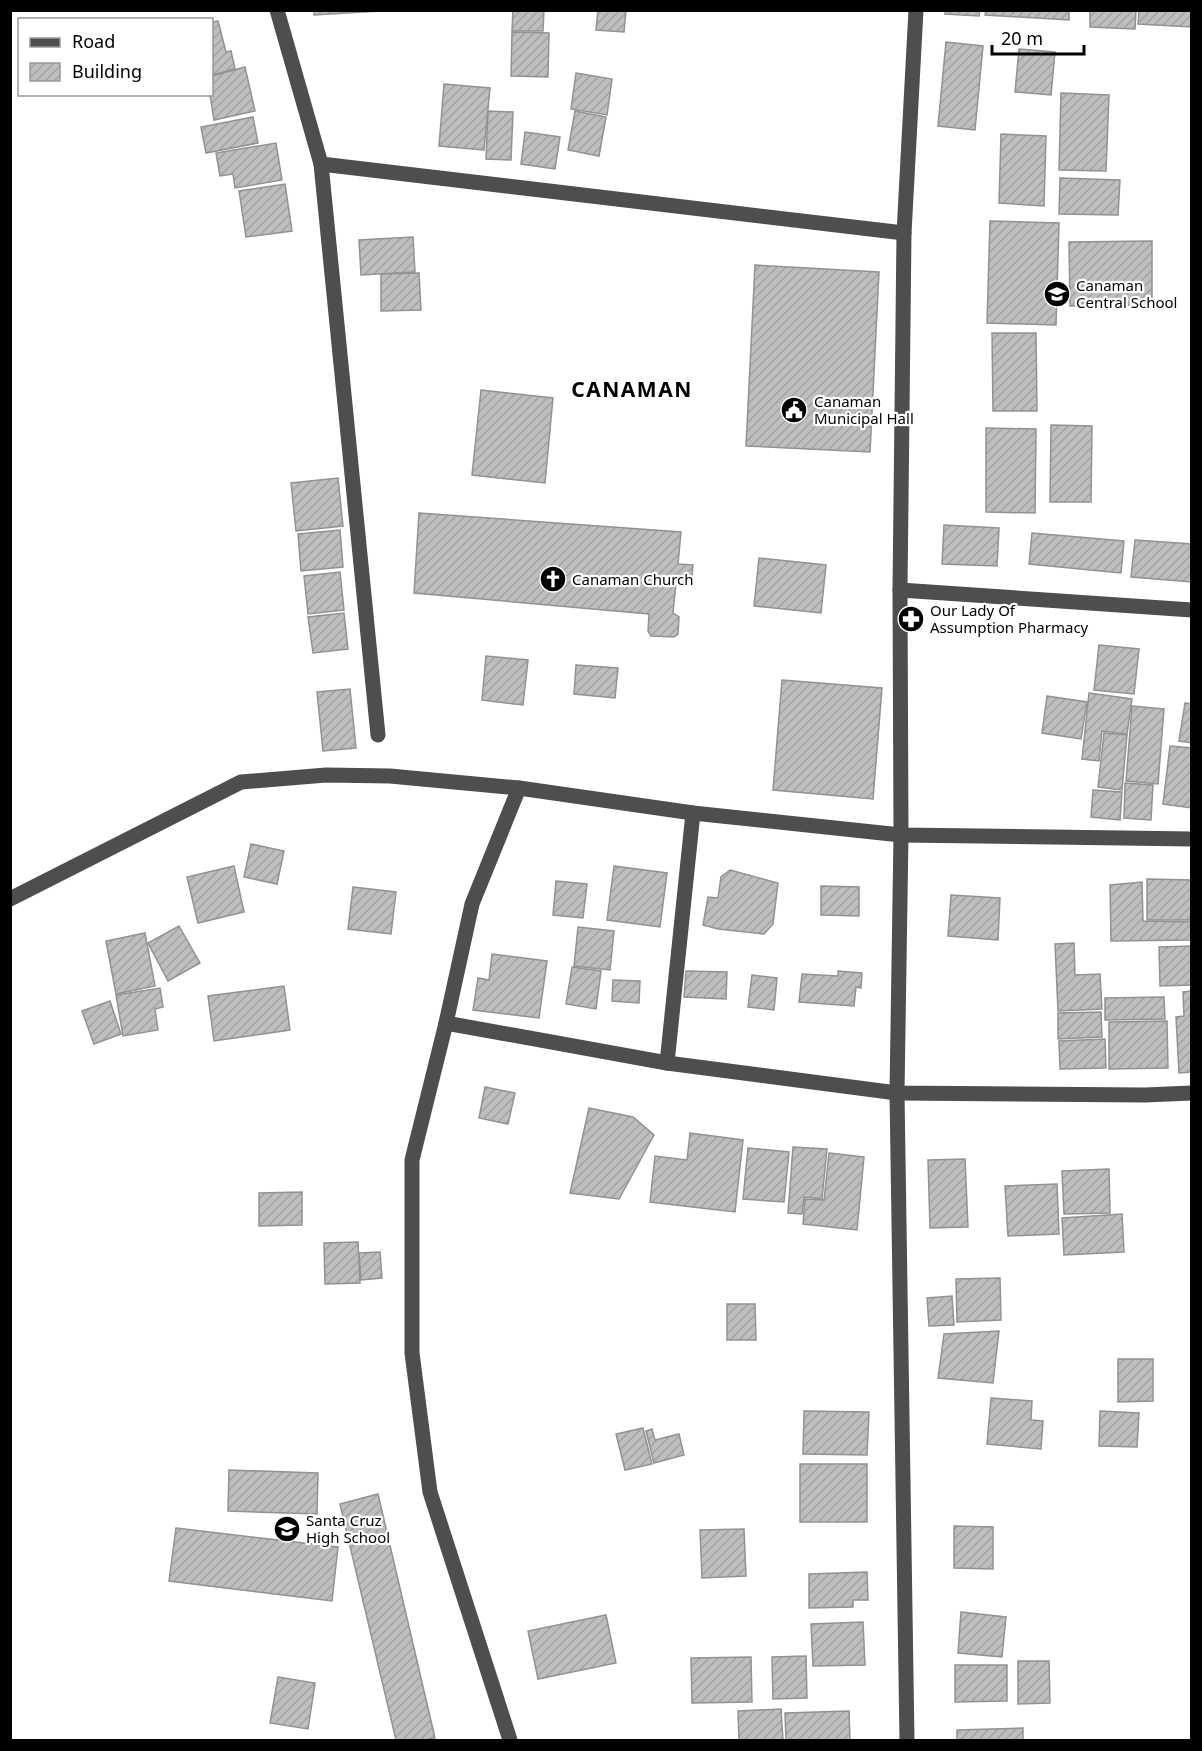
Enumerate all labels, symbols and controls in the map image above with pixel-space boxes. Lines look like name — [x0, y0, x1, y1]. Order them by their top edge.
legend — [18, 18, 213, 96]
scale bar — [992, 18, 1084, 56]
text: 20 m — [1001, 26, 1043, 50]
text: Road — [72, 29, 115, 53]
text: Building — [72, 59, 142, 83]
place label: Canaman Central School — [1076, 275, 1177, 312]
school or university icon: Canaman Central School — [1042, 279, 1072, 309]
district label: CANAMAN — [571, 375, 693, 403]
place label: Canaman Municipal Hall — [814, 391, 914, 428]
public building icon: Canaman Municipal Hall — [779, 395, 809, 425]
church icon: Canaman Church — [538, 564, 568, 594]
place label: Canaman Church — [572, 569, 694, 589]
place label: Our Lady Of Assumption Pharmacy — [930, 600, 1089, 637]
pharmacy icon: Our Lady Of Assumption Pharmacy — [896, 604, 926, 634]
place label: Santa Cruz High School — [306, 1510, 390, 1547]
school or university icon: Santa Cruz High School — [272, 1514, 302, 1544]

